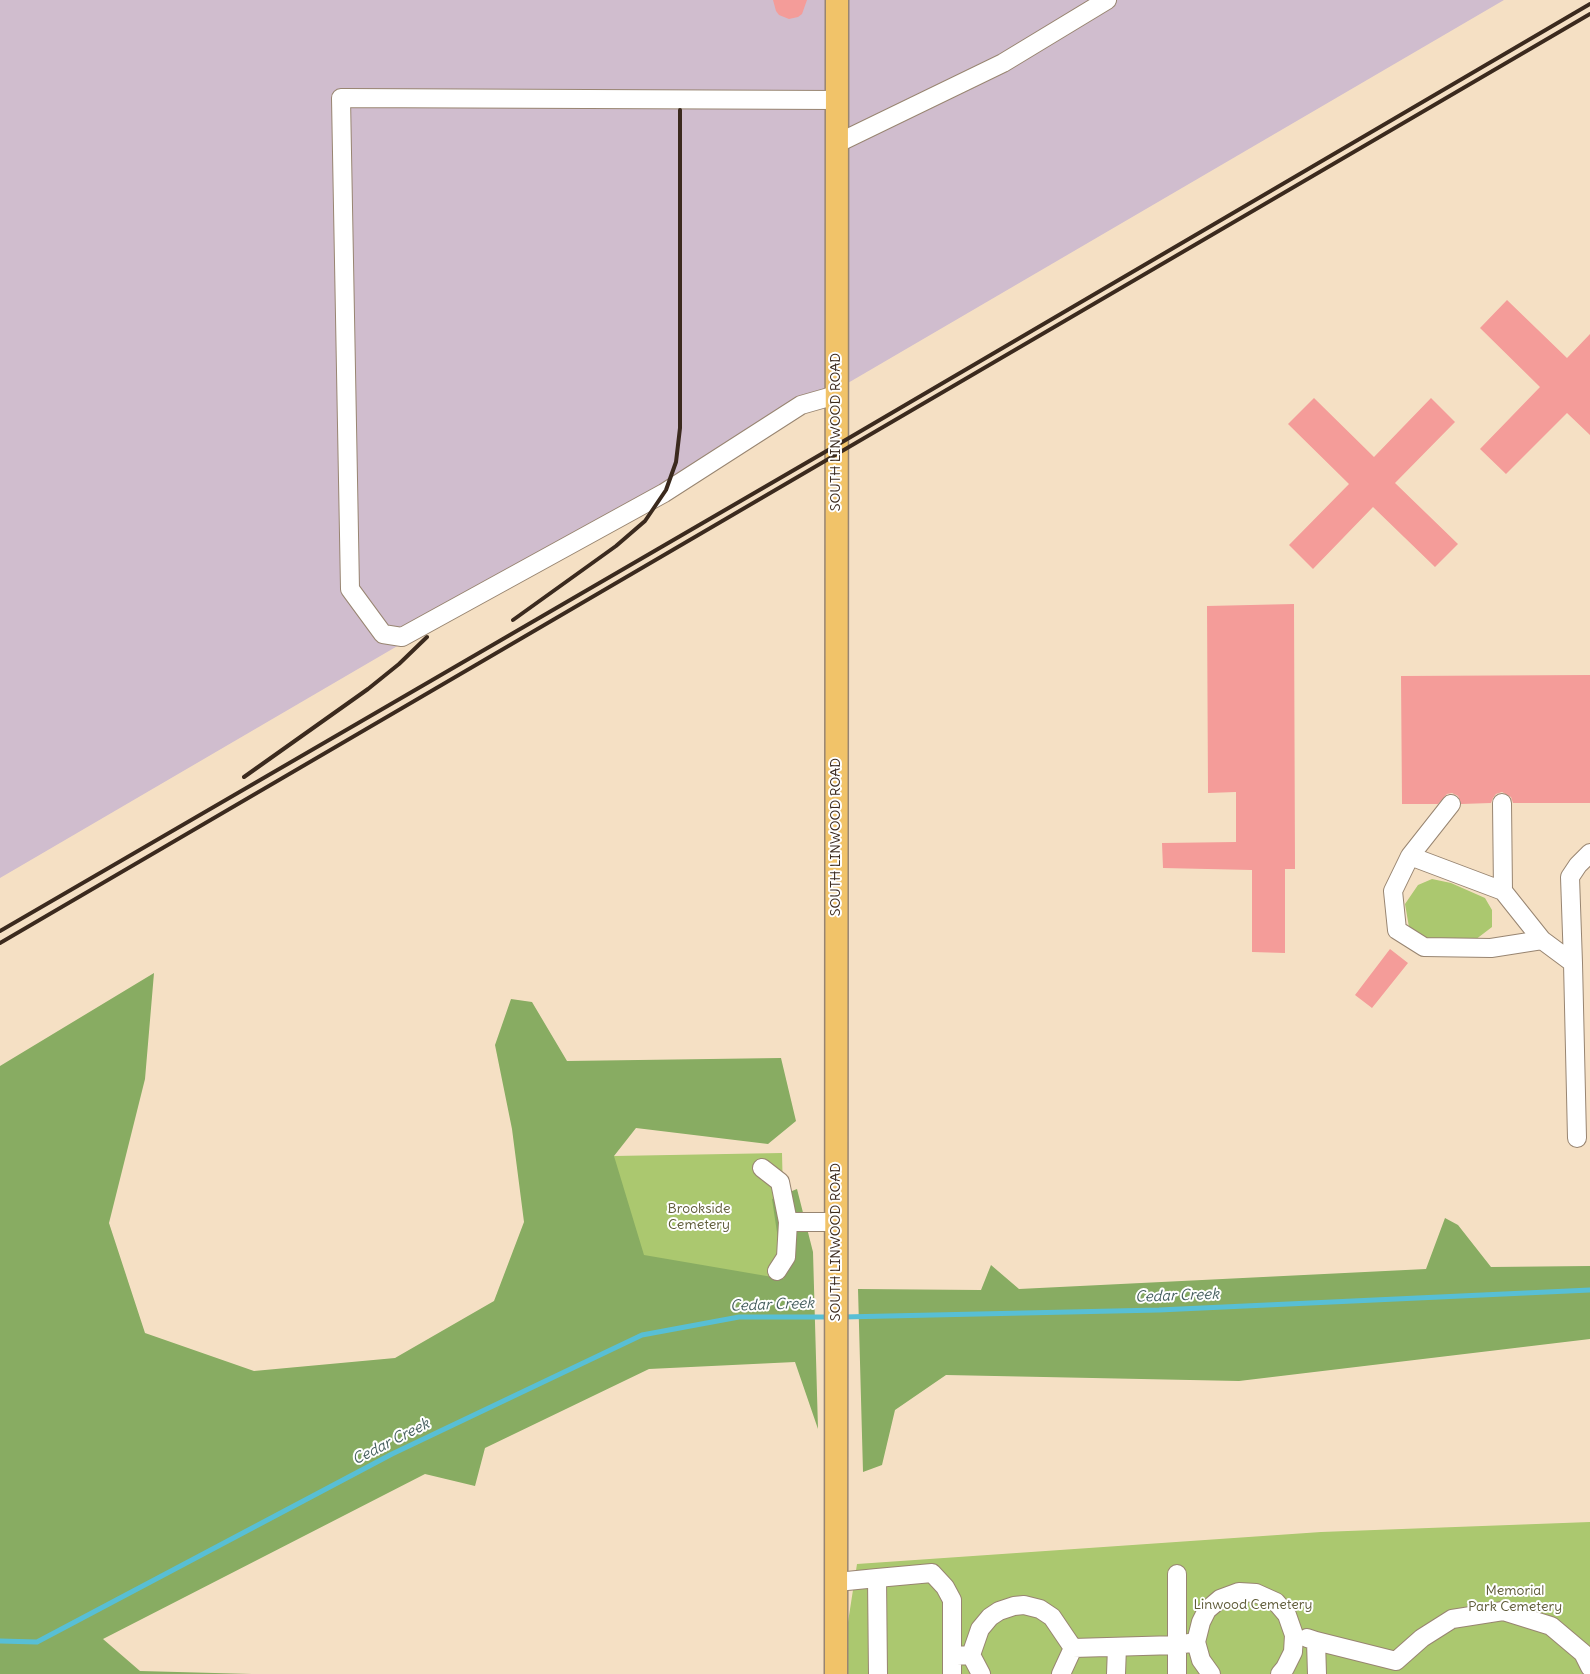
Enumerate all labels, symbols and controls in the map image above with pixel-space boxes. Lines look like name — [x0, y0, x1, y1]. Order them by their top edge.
street label: SOUTH LINWOOD ROAD — [828, 353, 844, 511]
street label: SOUTH LINWOOD ROAD — [828, 758, 844, 916]
street label: SOUTH LINWOOD ROAD — [828, 1163, 844, 1321]
park label: Brookside Cemetery — [668, 1201, 730, 1234]
water label: Cedar Creek — [1135, 1286, 1219, 1306]
water label: Cedar Creek — [730, 1295, 814, 1315]
water label: Cedar Creek — [350, 1415, 432, 1469]
park label: Memorial Park Cemetery — [1468, 1583, 1562, 1615]
park label: Linwood Cemetery — [1193, 1597, 1313, 1613]

